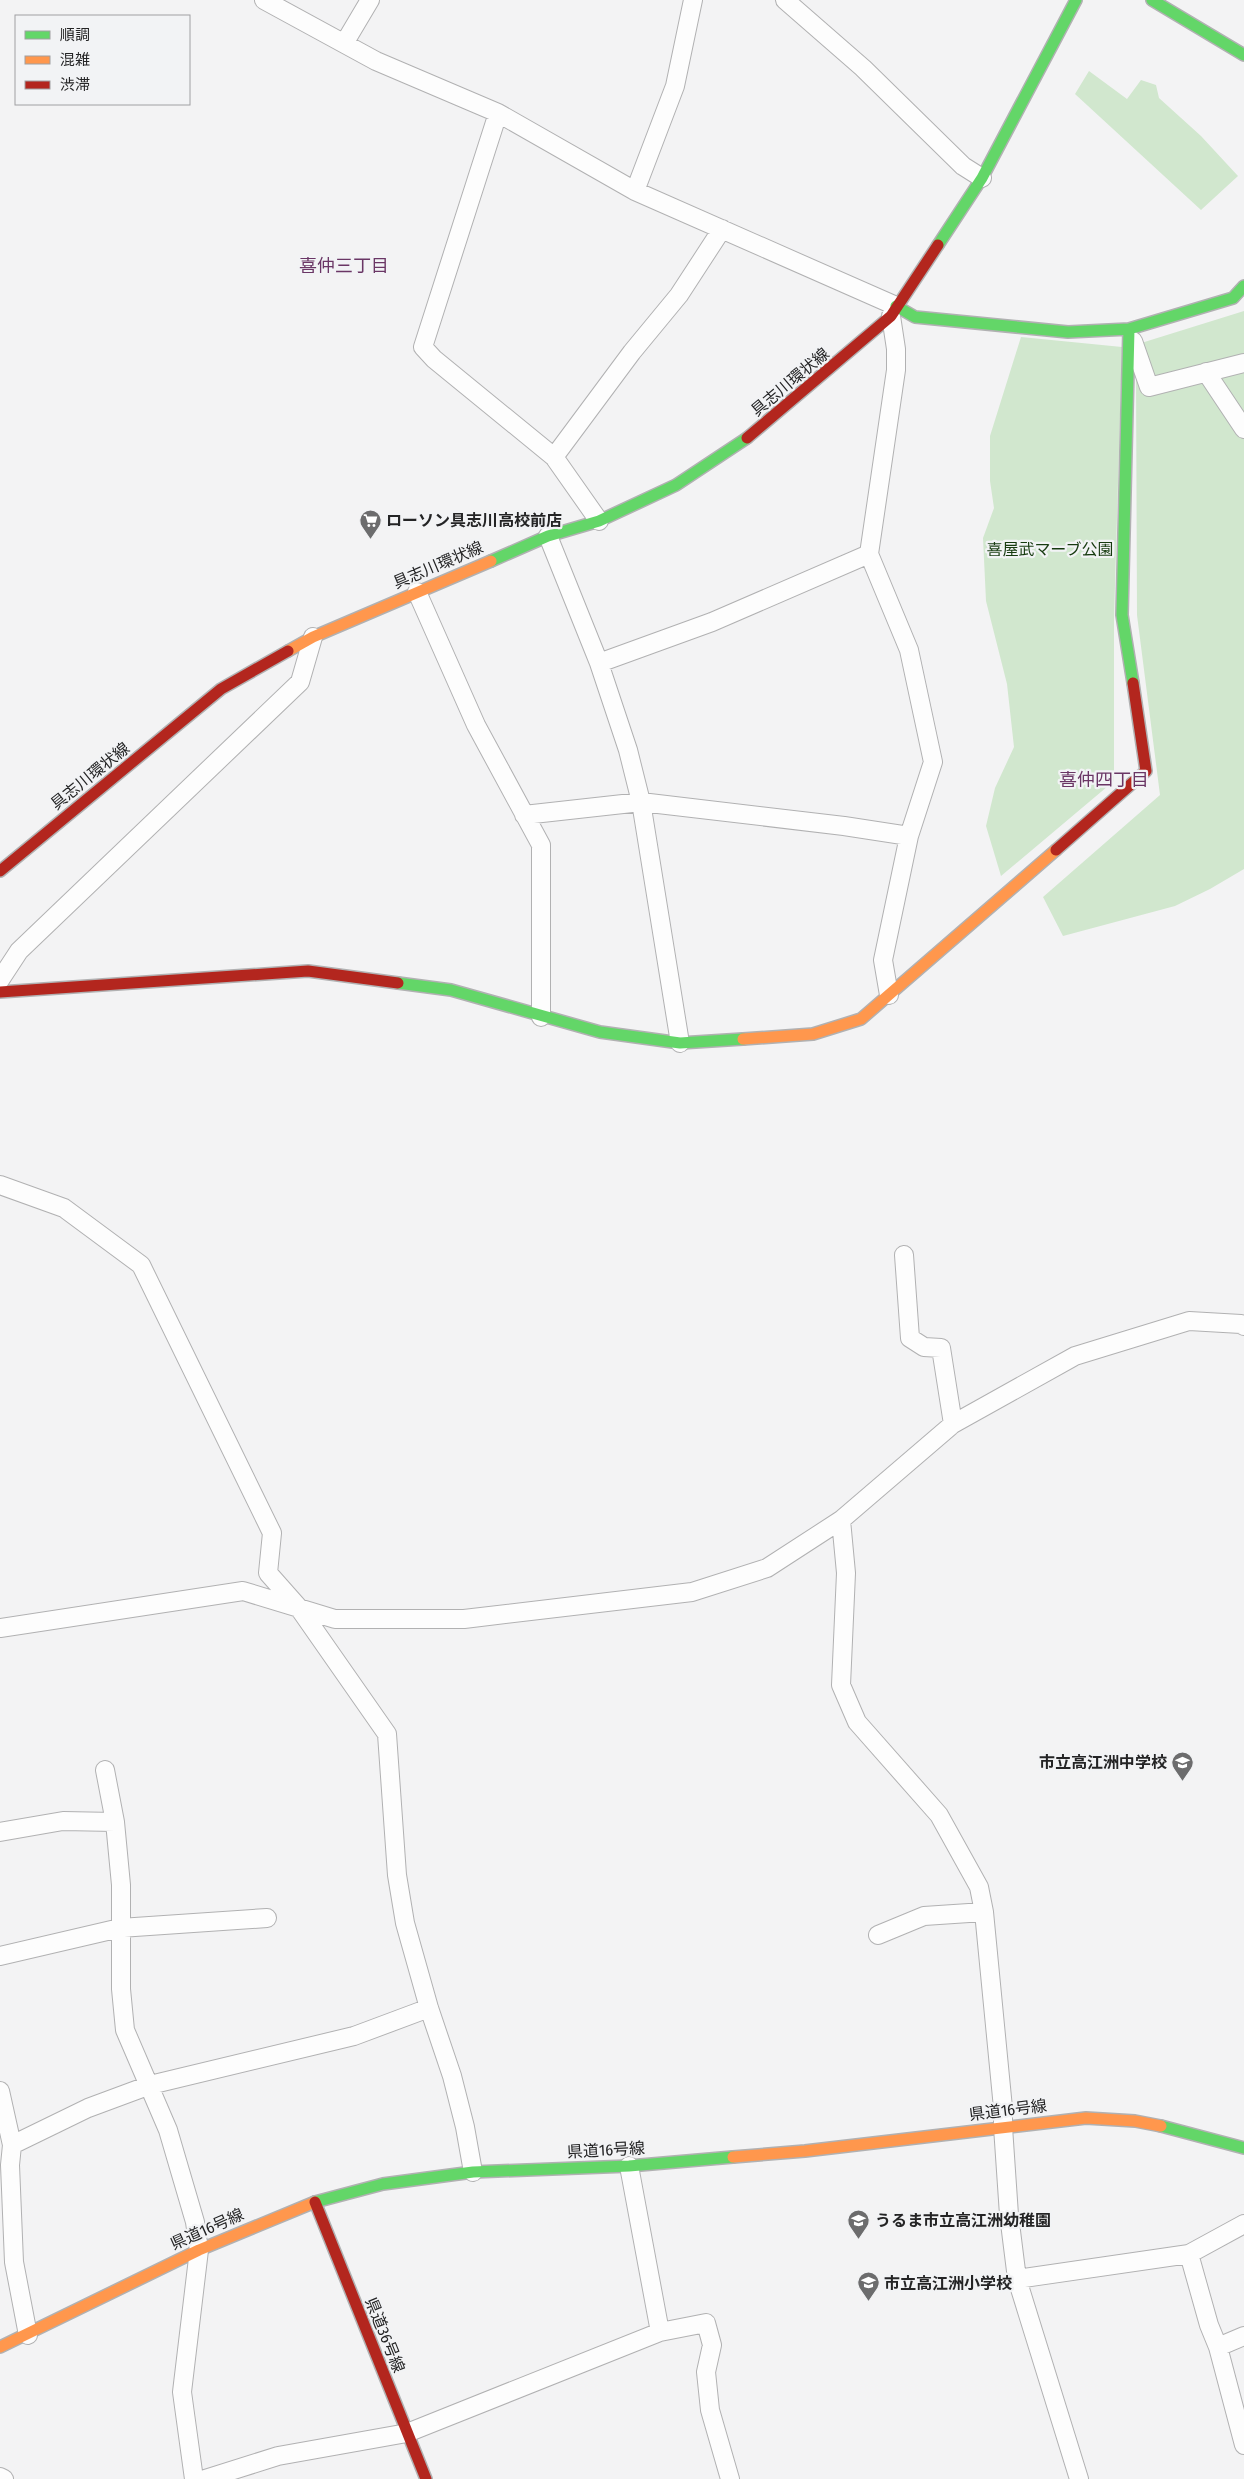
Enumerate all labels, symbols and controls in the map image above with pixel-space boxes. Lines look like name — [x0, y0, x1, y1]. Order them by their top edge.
legend — [15, 15, 190, 105]
text: 順調 — [60, 26, 90, 44]
text: 混雑 — [60, 51, 90, 69]
text: 渋滞 — [60, 76, 90, 94]
district label: 喜仲三丁目 — [299, 255, 389, 277]
street label: 具志川環状線 — [747, 344, 833, 420]
supermarket icon: ローソン具志川高校前店 — [358, 508, 382, 539]
place label: ローソン具志川高校前店 — [386, 511, 562, 530]
street label: 具志川環状線 — [390, 537, 486, 593]
park label: 喜屋武マーブ公園 — [986, 540, 1114, 559]
street label: 具志川環状線 — [47, 738, 133, 814]
district label: 喜仲四丁目 — [1059, 769, 1149, 791]
school or university icon: 市立高江洲中学校 — [1171, 1750, 1195, 1781]
place label: 市立高江洲中学校 — [1039, 1753, 1167, 1772]
street label: 県道16号線 — [968, 2096, 1048, 2124]
street label: 県道16号線 — [566, 2138, 646, 2162]
street label: 県道16号線 — [167, 2204, 247, 2254]
school or university icon: うるま市立高江洲幼稚園 — [847, 2208, 871, 2239]
place label: うるま市立高江洲幼稚園 — [875, 2211, 1051, 2230]
school or university icon: 市立高江洲小学校 — [856, 2271, 880, 2302]
place label: 市立高江洲小学校 — [884, 2274, 1012, 2293]
street label: 県道36号線 — [361, 2295, 409, 2375]

